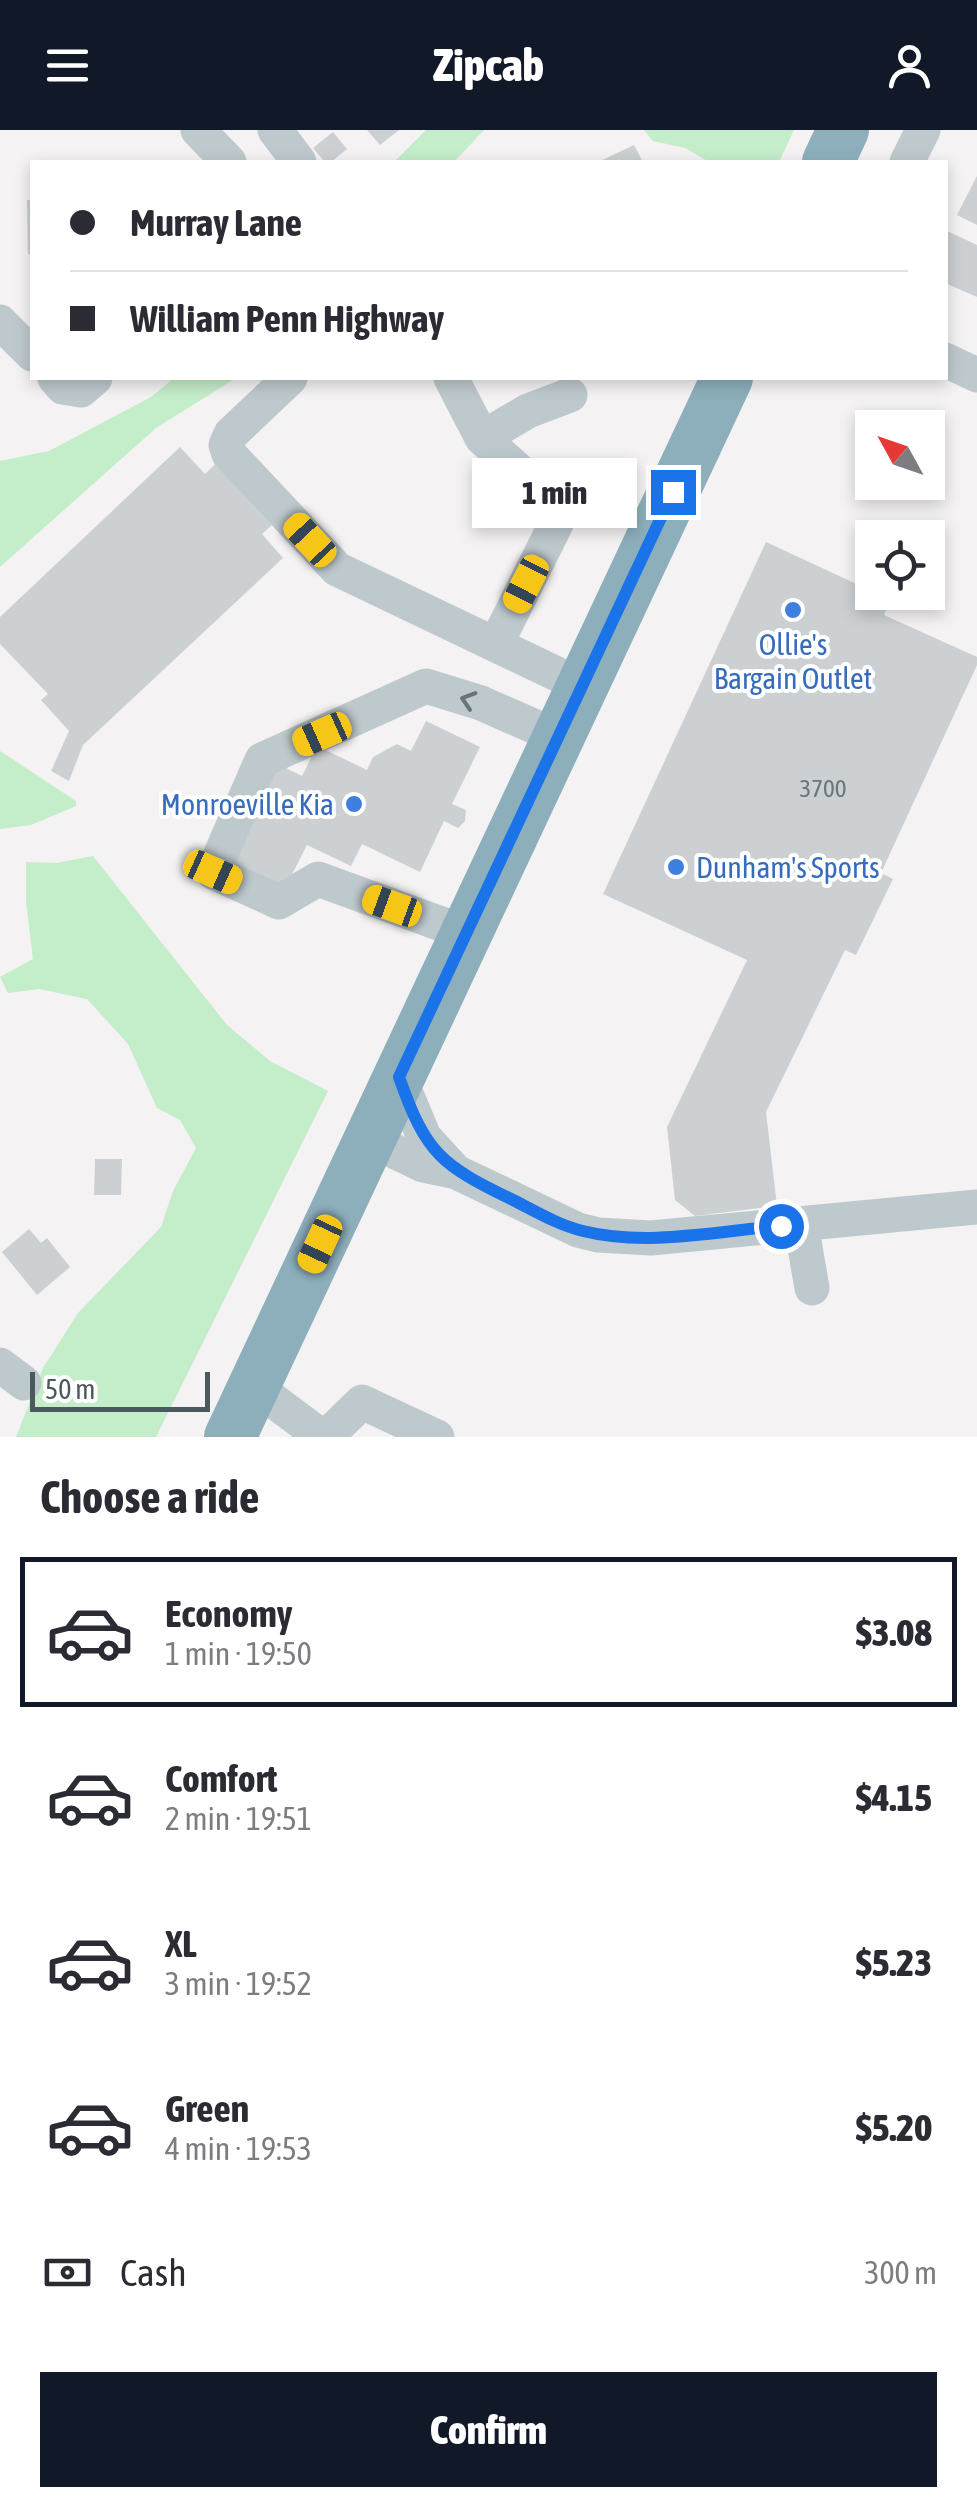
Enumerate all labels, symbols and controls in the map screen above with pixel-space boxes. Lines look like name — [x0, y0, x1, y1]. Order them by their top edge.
icon: menu — [40, 38, 95, 93]
icon: person — [882, 38, 937, 93]
text: Zipcab — [433, 39, 544, 91]
text: Murray Lane — [130, 201, 302, 244]
text: William Penn Highway — [130, 297, 444, 340]
north arrow — [855, 410, 945, 500]
map controls — [855, 410, 945, 610]
callout: 1 min — [473, 457, 638, 527]
route end — [651, 470, 696, 515]
text: 1 min — [522, 474, 587, 511]
car — [279, 508, 341, 572]
button: locate — [855, 520, 945, 610]
car — [499, 550, 553, 618]
marker: Ollie's Bargain Outlet — [782, 599, 804, 621]
place label: Ollie's Bargain Outlet — [714, 627, 872, 695]
one-way arrow — [461, 691, 478, 711]
car — [288, 708, 356, 760]
house number: 3700 — [799, 774, 847, 802]
place label: Monroeville Kia — [161, 787, 334, 821]
marker: Monroeville Kia — [343, 793, 365, 815]
car — [179, 846, 247, 898]
place label: Dunham's Sports — [696, 850, 880, 884]
marker: Dunham's Sports — [665, 856, 687, 878]
car — [359, 882, 425, 930]
route start — [759, 1204, 804, 1249]
car — [294, 1210, 346, 1278]
scale bar — [30, 1367, 210, 1412]
text: 50 m — [45, 1373, 95, 1405]
text: Choose a ride — [40, 1471, 259, 1523]
icon: car — [45, 1587, 135, 1677]
text: Economy — [165, 1592, 292, 1635]
text: $3.08 — [856, 1611, 932, 1654]
text: 1 min · 19:50 — [165, 1635, 312, 1672]
icon: car — [45, 1752, 135, 1842]
text: Comfort — [165, 1757, 277, 1800]
text: $4.15 — [856, 1776, 932, 1819]
text: 2 min · 19:51 — [165, 1800, 312, 1837]
icon: car — [45, 1917, 135, 2007]
text: XL — [165, 1922, 197, 1965]
text: $5.23 — [856, 1941, 932, 1984]
text: 3 min · 19:52 — [165, 1965, 312, 2002]
icon: car — [45, 2082, 135, 2172]
text: Green — [165, 2087, 249, 2130]
text: $5.20 — [856, 2106, 932, 2149]
text: 4 min · 19:53 — [165, 2130, 312, 2167]
icon: cash — [40, 2245, 95, 2300]
text: Cash — [120, 2251, 187, 2294]
text: 300 m — [864, 2254, 937, 2291]
button: Confirm — [40, 2372, 937, 2487]

